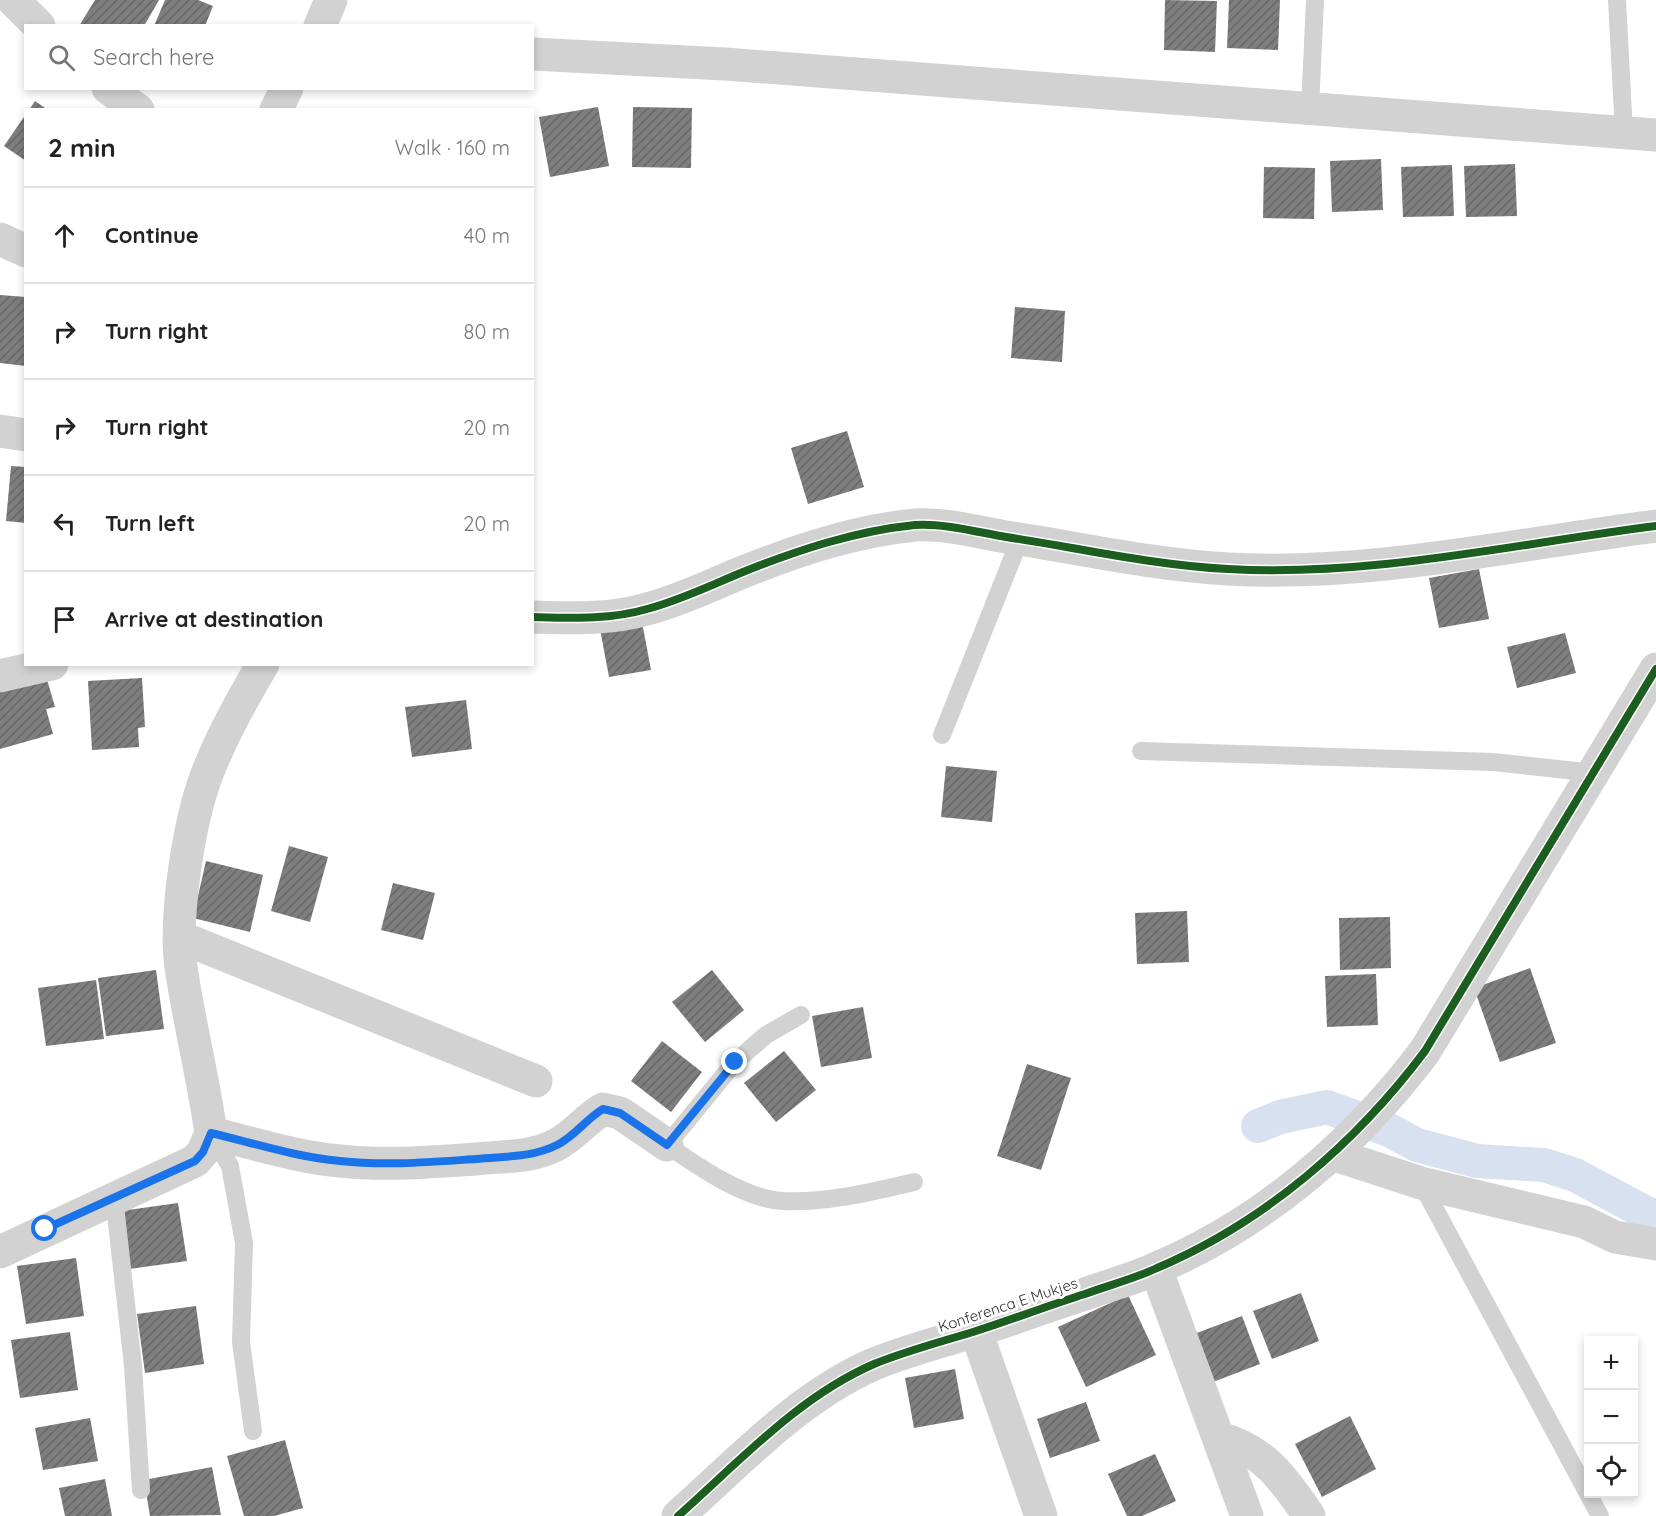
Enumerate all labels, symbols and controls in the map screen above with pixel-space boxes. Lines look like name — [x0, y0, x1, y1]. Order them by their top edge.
search box — [24, 24, 534, 90]
icon: search — [45, 41, 78, 74]
text: Search here — [93, 43, 214, 71]
text: 2 min — [48, 131, 116, 164]
text: Walk · 160 m — [395, 135, 510, 160]
icon: ahead — [48, 219, 81, 252]
text: Continue — [105, 221, 199, 249]
text: 40 m — [464, 223, 510, 248]
icon: right — [48, 315, 81, 348]
text: Turn right — [105, 317, 209, 345]
text: 80 m — [464, 319, 510, 344]
icon: right — [48, 411, 81, 444]
text: Turn right — [105, 413, 209, 441]
text: 20 m — [463, 415, 510, 440]
icon: left — [48, 507, 81, 540]
text: Turn left — [105, 509, 195, 537]
text: 20 m — [463, 511, 510, 536]
icon: arrive — [48, 603, 81, 636]
text: Arrive at destination — [105, 605, 323, 633]
route end — [721, 1048, 747, 1074]
route start — [31, 1215, 57, 1241]
street label: Konferenca E Mukjes — [936, 1273, 1080, 1336]
map controls — [1584, 1336, 1638, 1498]
button: + — [1584, 1336, 1638, 1390]
button: − — [1584, 1390, 1638, 1444]
button: locate — [1584, 1444, 1638, 1498]

